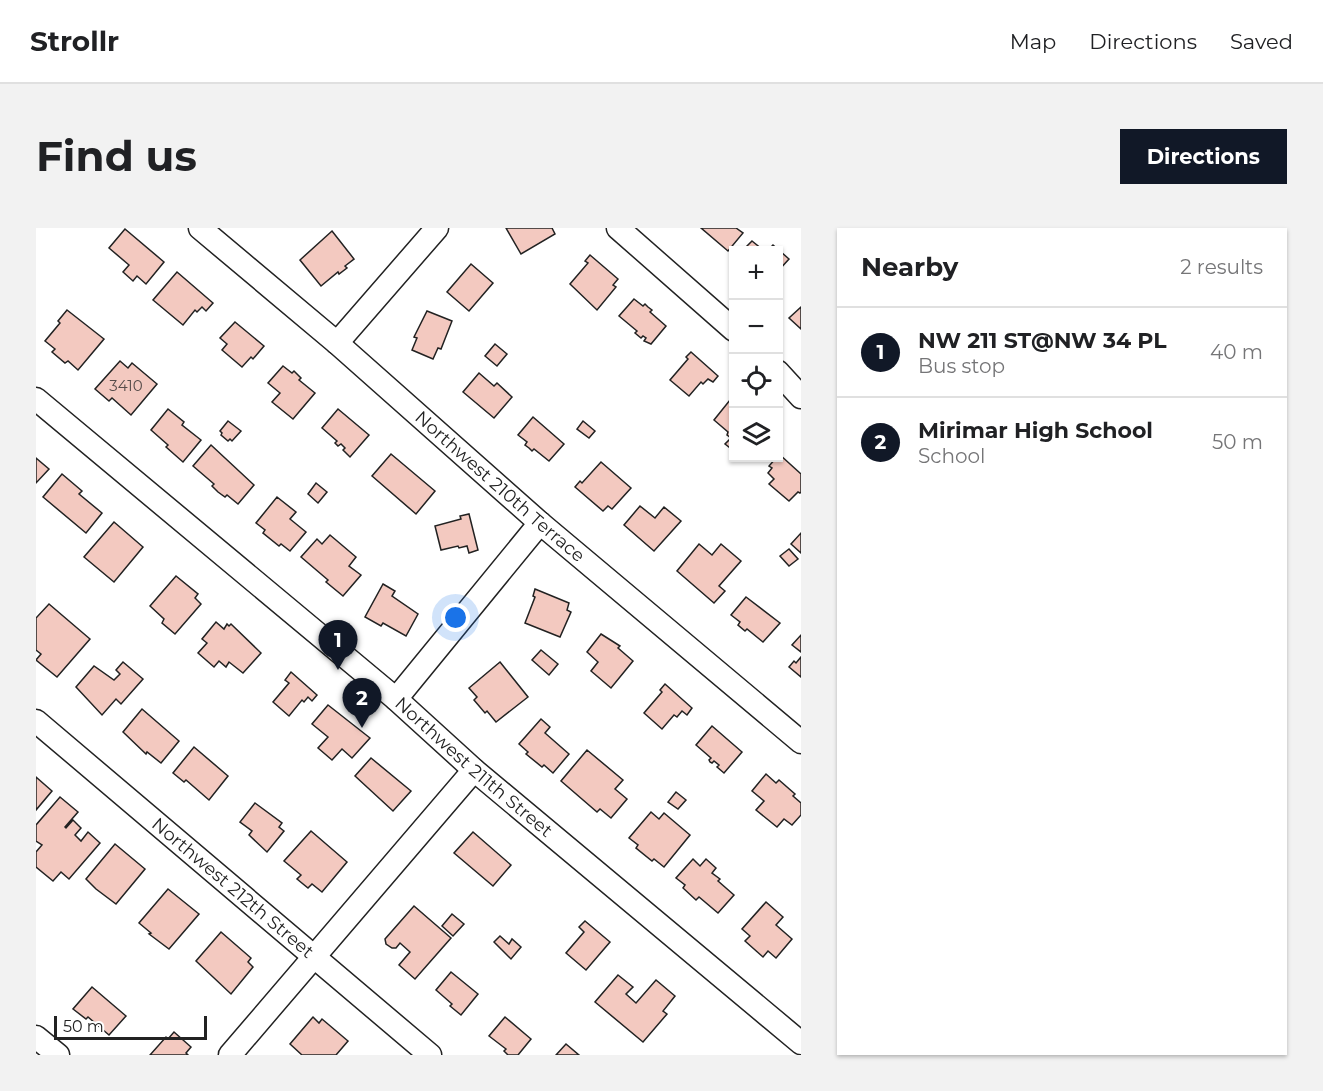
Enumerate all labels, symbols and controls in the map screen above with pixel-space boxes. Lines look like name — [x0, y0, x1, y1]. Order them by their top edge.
text: Strollr — [30, 24, 119, 58]
text: Map — [1010, 29, 1056, 54]
text: Directions — [1089, 29, 1197, 54]
text: Saved — [1230, 29, 1293, 54]
button: Directions — [1120, 129, 1287, 184]
text: Find us — [36, 130, 197, 182]
map controls — [729, 246, 783, 462]
button: + — [729, 246, 783, 300]
text: Nearby — [861, 251, 958, 283]
text: 2 results — [1180, 255, 1263, 279]
button: − — [729, 300, 783, 354]
text: NW 211 ST@NW 34 PL — [918, 327, 1167, 354]
text: 1 — [877, 340, 884, 364]
text: 40 m — [1210, 340, 1263, 364]
button: locate — [729, 354, 783, 408]
text: Bus stop — [918, 354, 1005, 378]
house number: 3410 — [109, 376, 143, 395]
street label: Northwest 210th Terrace — [410, 406, 589, 567]
button: layers — [729, 408, 783, 462]
text: Mirimar High School — [918, 417, 1153, 444]
text: 2 — [875, 430, 886, 454]
text: 50 m — [1212, 430, 1263, 454]
text: School — [918, 444, 985, 468]
your location — [441, 603, 470, 632]
pin: 1 — [318, 620, 358, 670]
pin: 2 — [342, 678, 382, 728]
street label: Northwest 211th Street — [390, 693, 557, 842]
street label: Northwest 212th Street — [147, 813, 318, 963]
scale bar — [54, 1013, 207, 1040]
text: 50 m — [63, 1017, 104, 1036]

